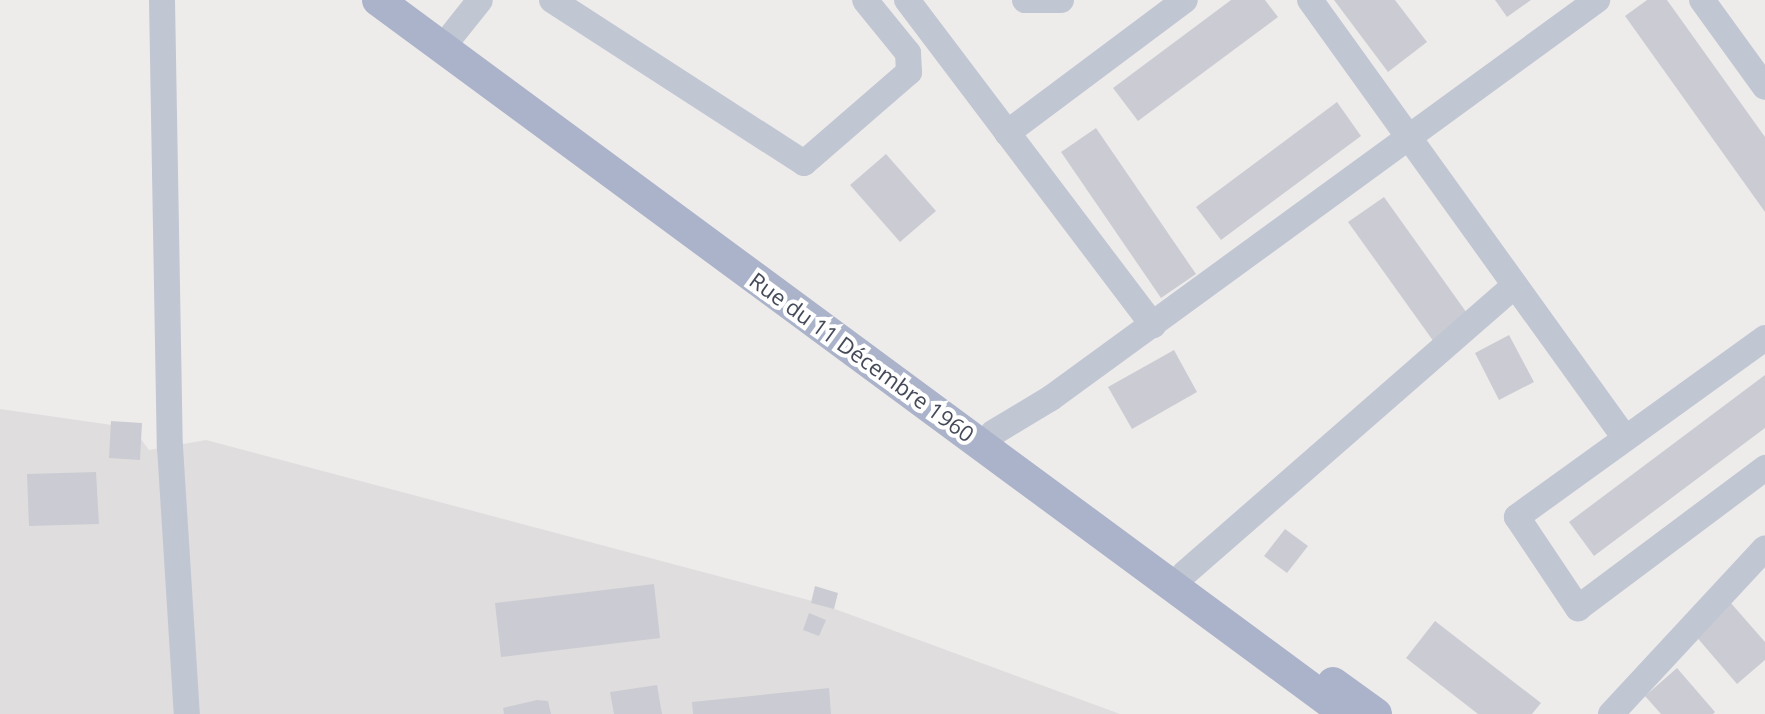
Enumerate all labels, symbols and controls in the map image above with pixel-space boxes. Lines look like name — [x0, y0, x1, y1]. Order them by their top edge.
street label: Rue du 11 Décembre 1960 — [745, 267, 979, 447]

